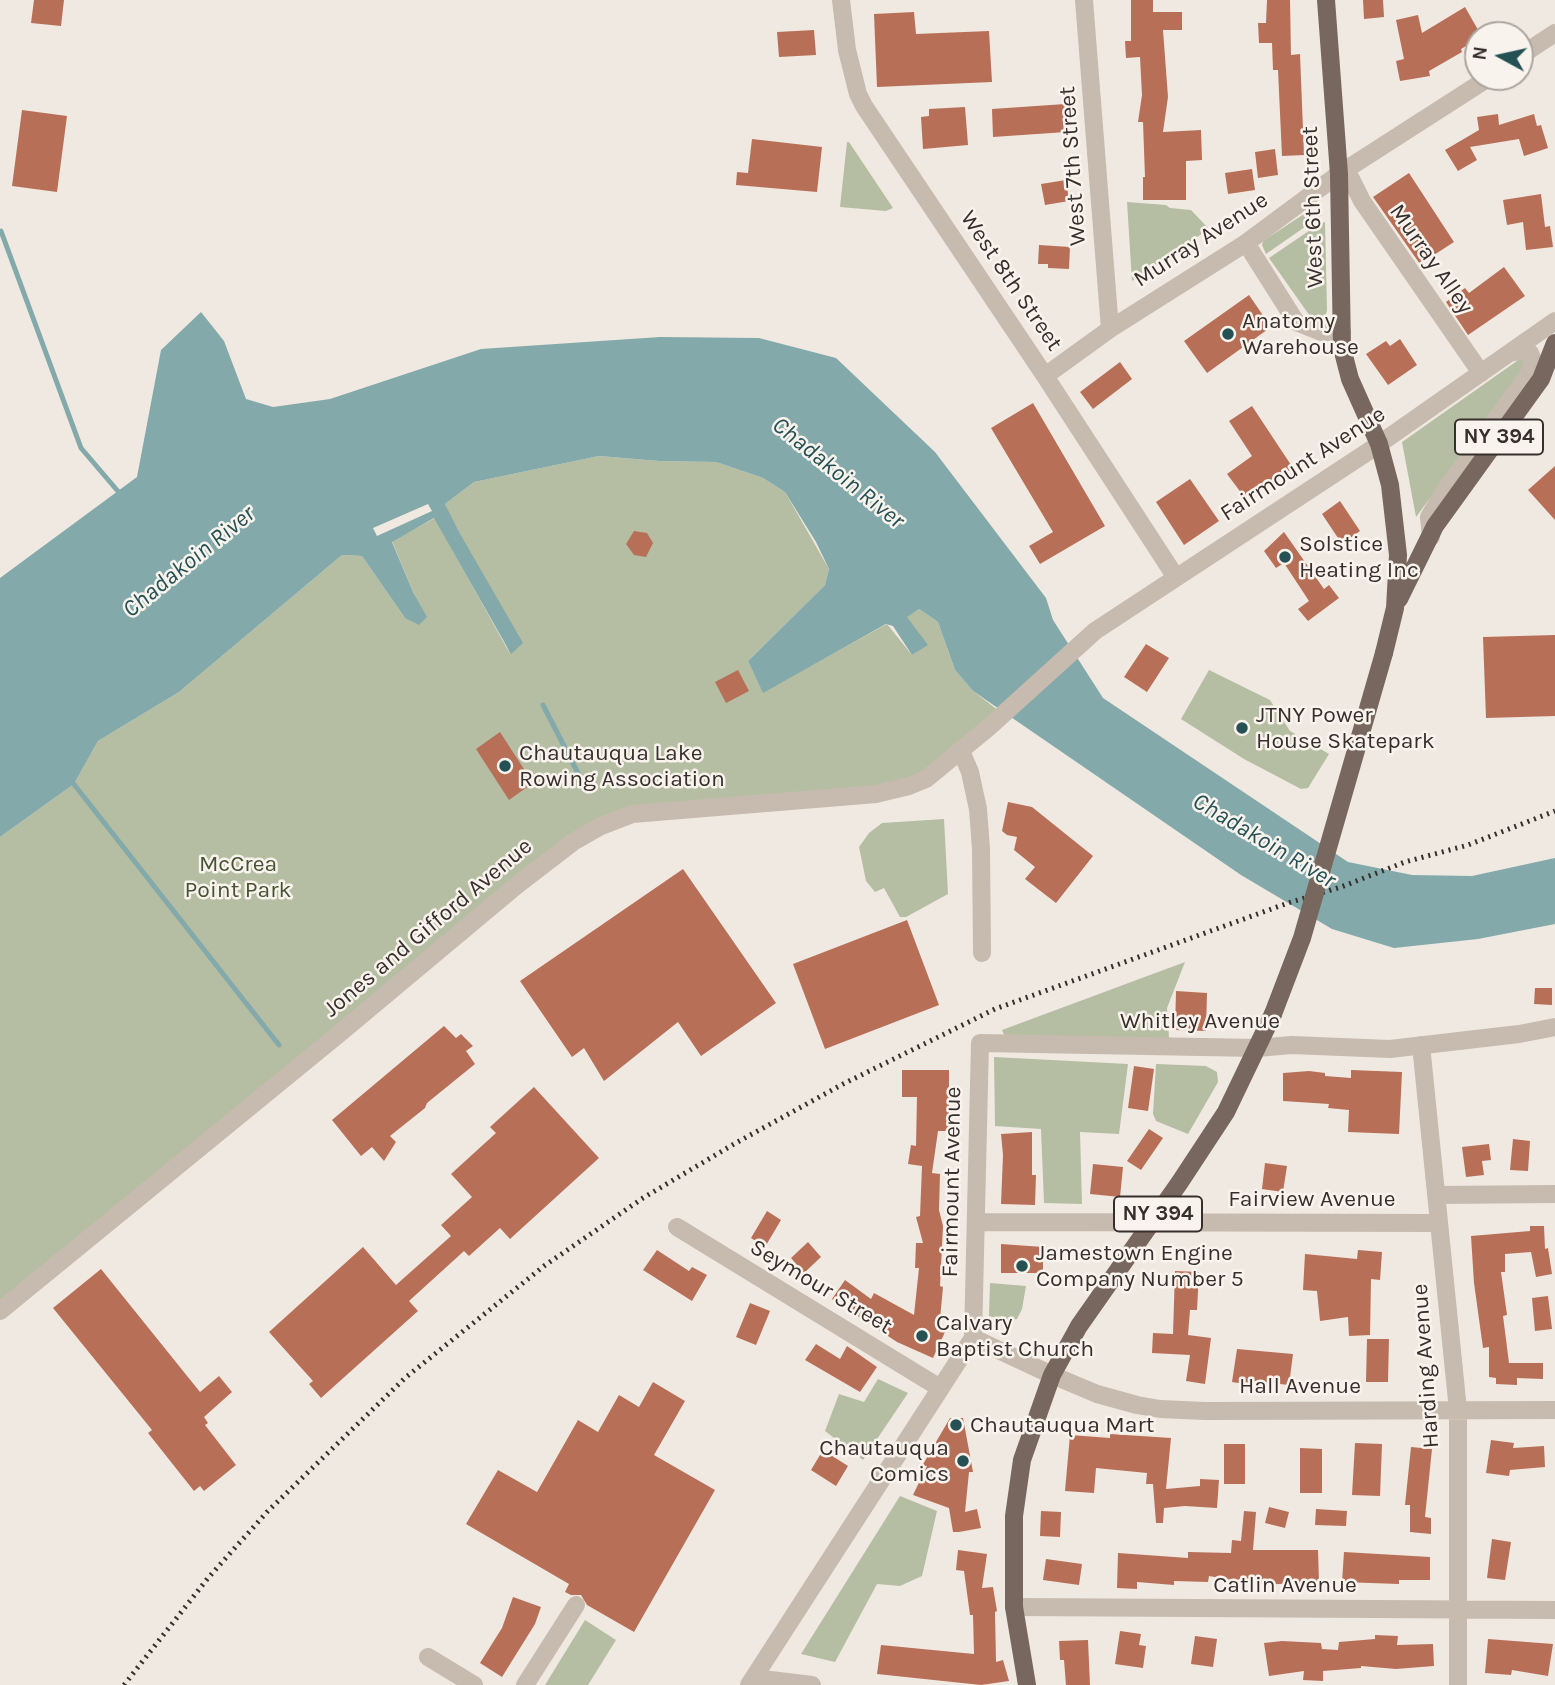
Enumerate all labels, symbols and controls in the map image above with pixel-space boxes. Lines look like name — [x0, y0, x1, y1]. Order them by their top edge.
north arrow — [1464, 21, 1534, 91]
text: N — [1468, 45, 1492, 62]
street label: West 7th Street — [1054, 85, 1092, 247]
street label: West 6th Street — [1296, 126, 1330, 288]
street label: Murray Avenue — [1129, 186, 1273, 294]
street label: Murray Alley — [1383, 199, 1479, 319]
street label: West 8th Street — [954, 206, 1068, 356]
place label: Anatomy Warehouse — [1242, 307, 1359, 361]
marker: Anatomy Warehouse — [1220, 326, 1236, 342]
street label: Fairmount Avenue — [1215, 400, 1391, 528]
water label: Chadakoin River — [766, 411, 910, 535]
road number: NY 394 — [1455, 420, 1543, 454]
water label: Chadakoin River — [117, 500, 261, 624]
place label: Solstice Heating Inc — [1299, 530, 1419, 584]
marker: Solstice Heating Inc — [1277, 549, 1293, 565]
place label: JTNY Power House Skatepark — [1256, 701, 1435, 755]
marker: JTNY Power House Skatepark — [1234, 720, 1250, 736]
place label: Chautauqua Lake Rowing Association — [519, 739, 725, 793]
marker: Chautauqua Lake Rowing Association — [497, 758, 513, 774]
water label: Chadakoin River — [1187, 787, 1341, 895]
street label: Jones and Gifford Avenue — [318, 833, 538, 1023]
park label: McCrea Point Park — [185, 850, 291, 904]
street label: Whitley Avenue — [1120, 1007, 1280, 1035]
street label: Fairmount Avenue — [937, 1086, 967, 1278]
street label: Fairview Avenue — [1228, 1185, 1396, 1213]
road number: NY 394 — [1114, 1196, 1202, 1232]
street label: Seymour Street — [745, 1234, 897, 1340]
place label: Jamestown Engine Company Number 5 — [1036, 1239, 1244, 1293]
marker: Jamestown Engine Company Number 5 — [1014, 1258, 1030, 1274]
street label: Harding Avenue — [1406, 1283, 1446, 1449]
place label: Calvary Baptist Church — [936, 1309, 1094, 1363]
marker: Calvary Baptist Church — [914, 1328, 930, 1344]
street label: Hall Avenue — [1239, 1372, 1361, 1400]
place label: Chautauqua Mart — [970, 1411, 1154, 1439]
marker: Chautauqua Mart — [948, 1417, 964, 1433]
place label: Chautauqua Comics — [819, 1434, 949, 1488]
marker: Chautauqua Comics — [955, 1453, 971, 1469]
street label: Catlin Avenue — [1213, 1571, 1357, 1599]

